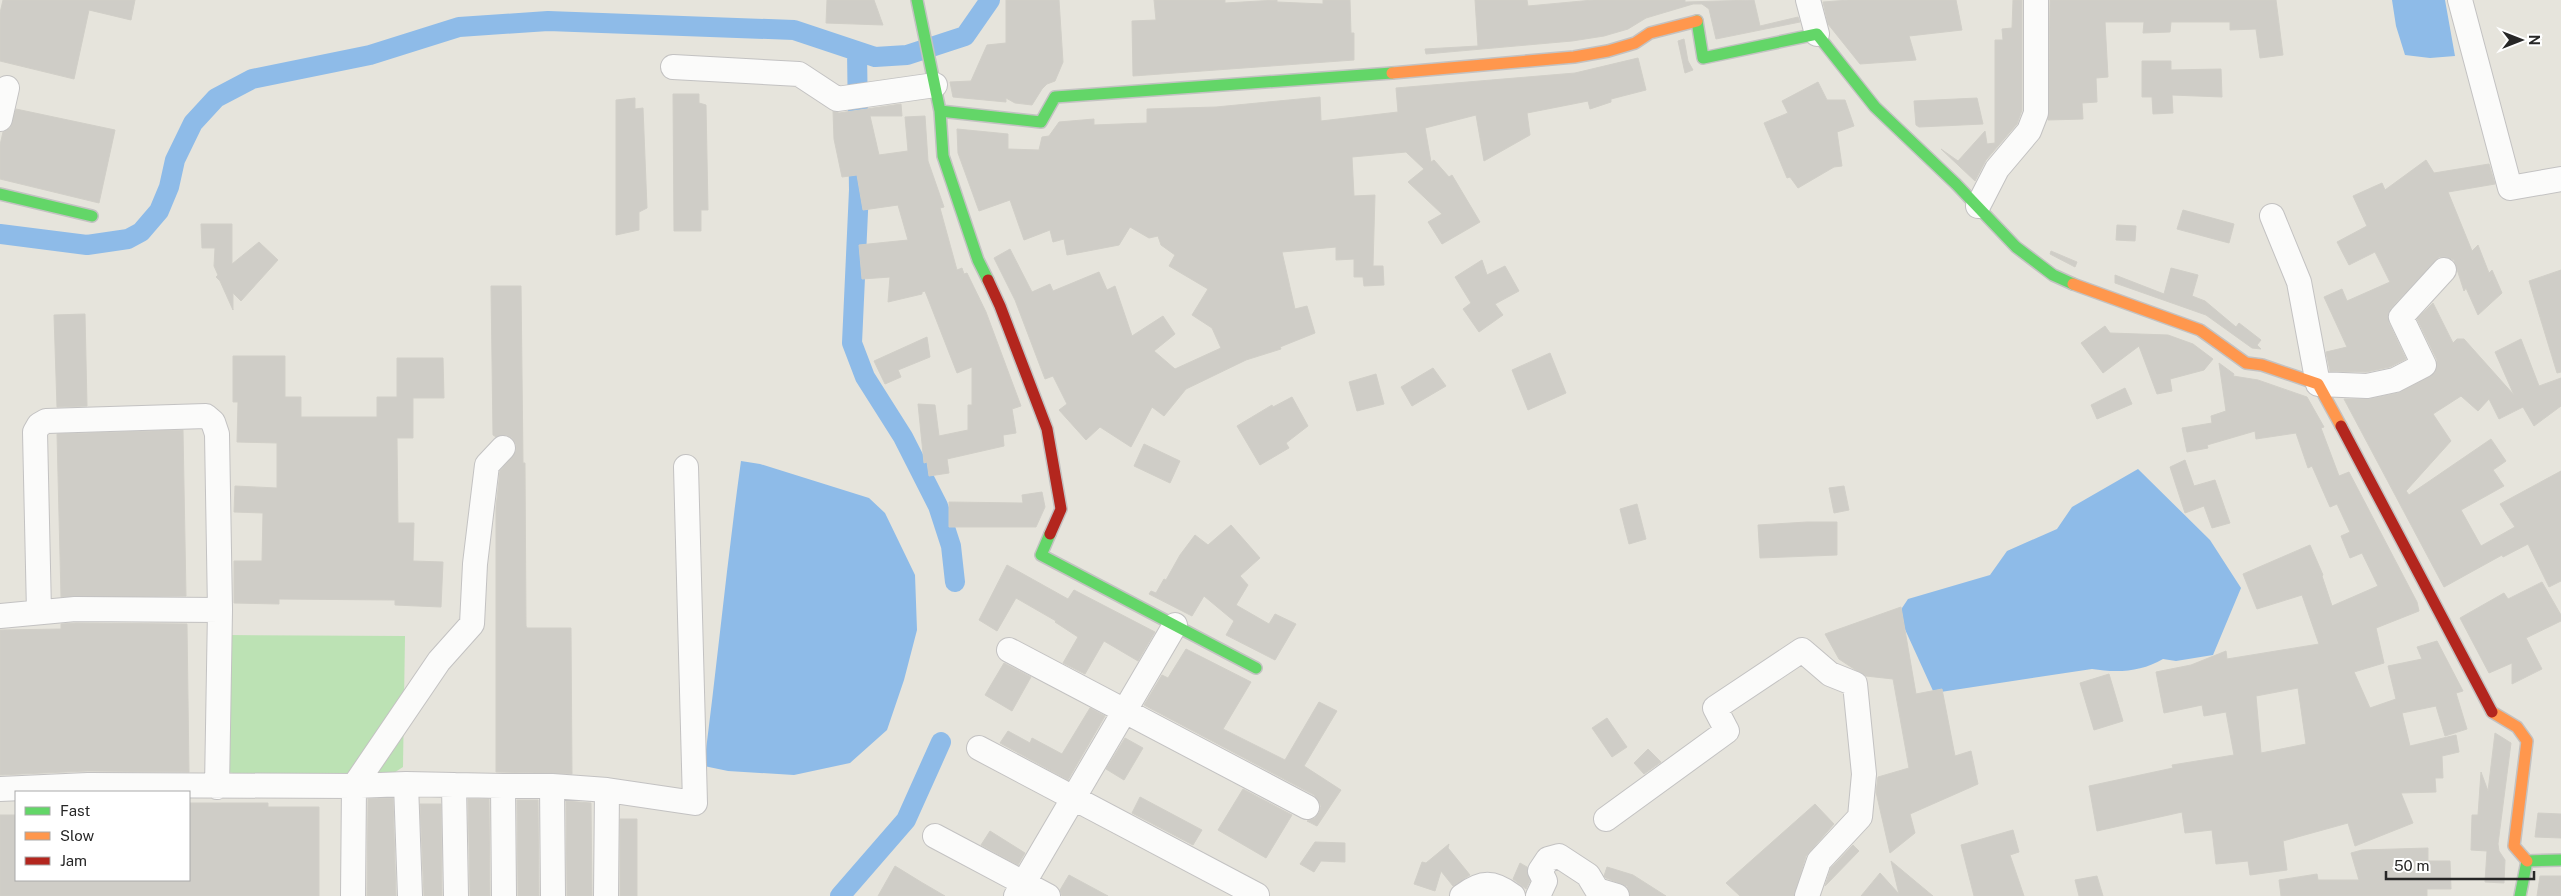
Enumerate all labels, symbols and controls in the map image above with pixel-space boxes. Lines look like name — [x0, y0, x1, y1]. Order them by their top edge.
north arrow — [2496, 15, 2546, 65]
text: N — [2526, 35, 2542, 45]
legend — [15, 791, 190, 881]
text: Fast — [60, 802, 90, 819]
text: Slow — [60, 827, 95, 844]
scale bar — [2386, 848, 2534, 880]
text: Jam — [60, 852, 87, 869]
text: 50 m — [2394, 857, 2429, 874]

